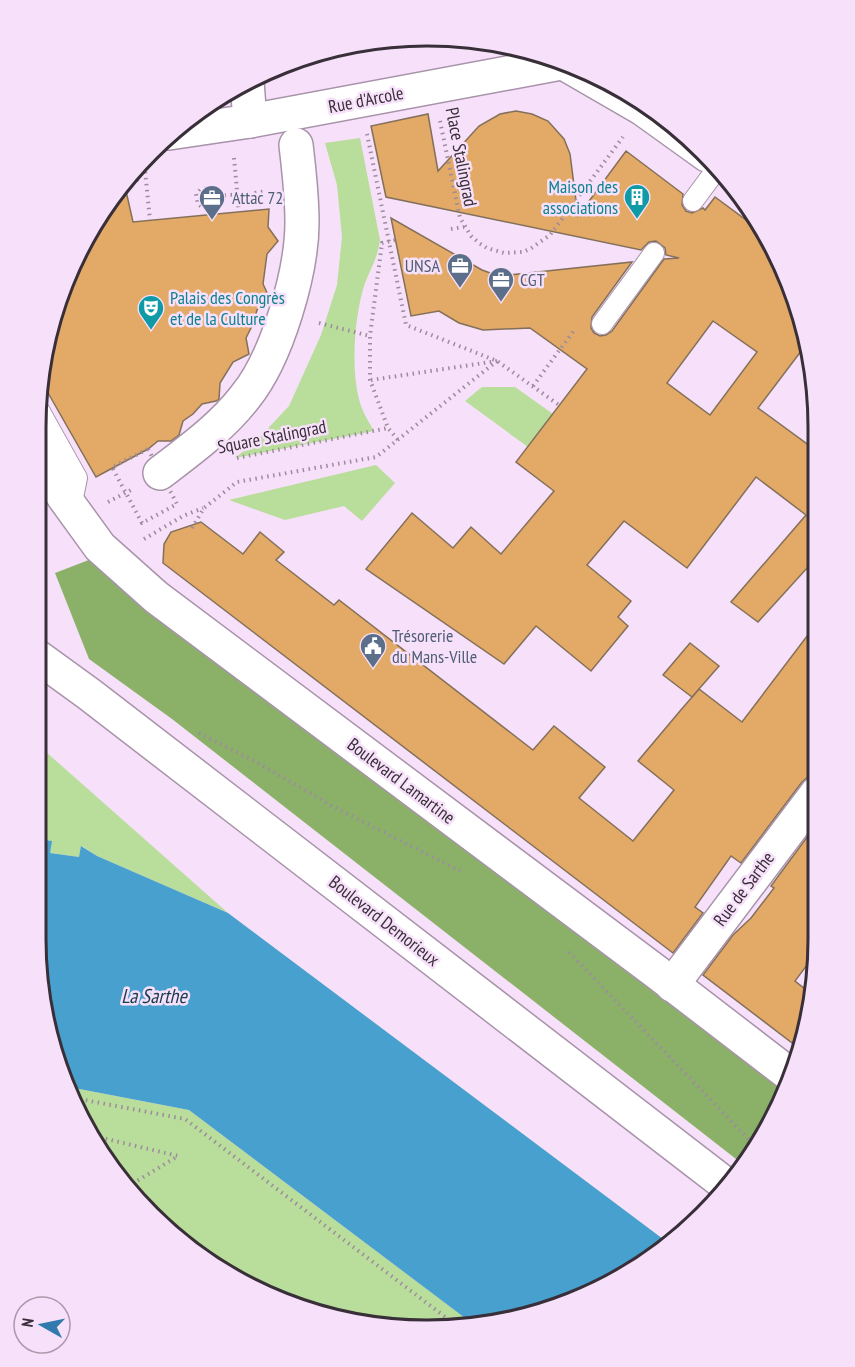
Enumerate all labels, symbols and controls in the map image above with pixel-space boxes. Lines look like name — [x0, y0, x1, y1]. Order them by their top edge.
street label: Rue d'Arcole — [326, 81, 405, 118]
street label: Place Stalingrad — [441, 105, 482, 208]
place label: Maison des associations — [543, 175, 618, 219]
building icon: Maison des associations — [622, 182, 652, 220]
office icon: Attac 72 — [197, 183, 227, 221]
place label: Attac 72 — [232, 186, 283, 209]
office icon: UNSA — [445, 251, 475, 289]
place label: UNSA — [405, 254, 440, 277]
office icon: CGT — [486, 265, 516, 303]
place label: CGT — [520, 268, 545, 291]
place label: Palais des Congrès et de la Culture — [170, 286, 285, 330]
theatre icon: Palais des Congrès et de la Culture — [136, 293, 166, 331]
street label: Square Stalingrad — [216, 415, 328, 458]
place label: Trésorerie du Mans-Ville — [392, 624, 477, 668]
public building icon: Trésorerie du Mans-Ville — [358, 631, 388, 669]
street label: Boulevard Lamartine — [343, 733, 460, 829]
street label: Rue de Sarthe — [708, 847, 779, 930]
street label: Boulevard Demorieux — [324, 870, 445, 971]
water label: La Sarthe — [121, 983, 188, 1009]
north arrow — [12, 1295, 72, 1355]
text: N — [17, 1317, 38, 1328]

